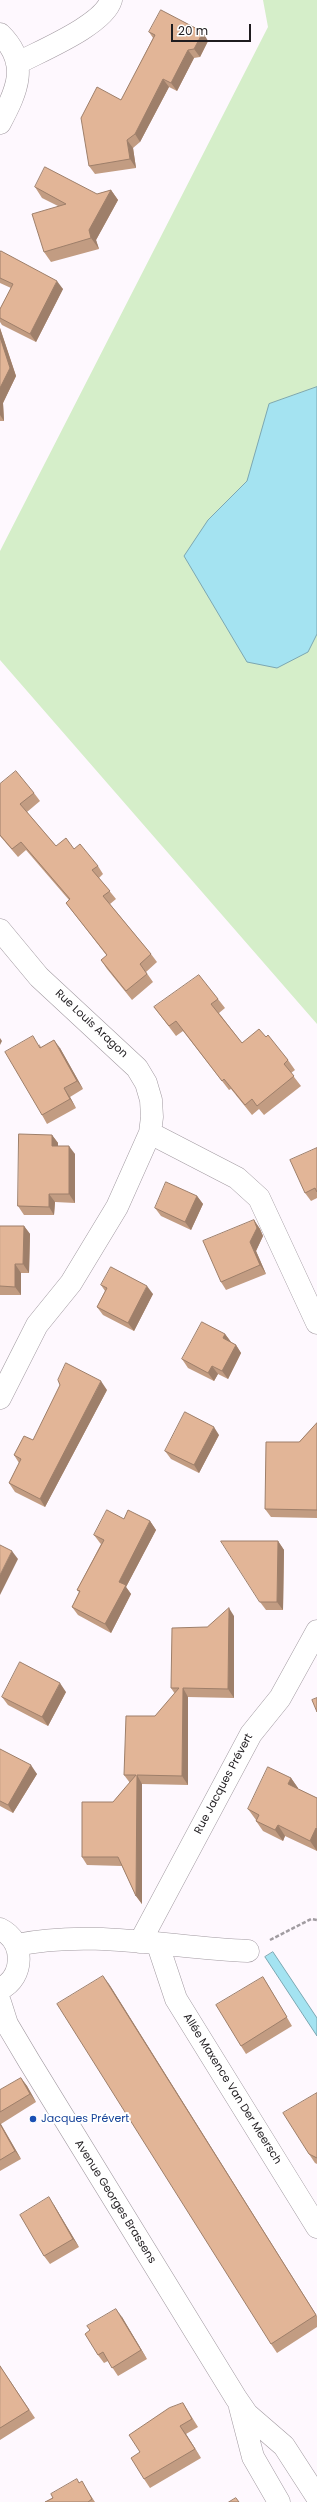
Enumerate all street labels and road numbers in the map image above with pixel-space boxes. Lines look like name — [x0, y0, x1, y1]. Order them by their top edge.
street label: Rue Louis Aragon — [52, 987, 130, 1061]
street label: Rue Jacques Prévert — [192, 1732, 256, 1836]
street label: Allée Maxence Van Der Meersch — [180, 2011, 284, 2167]
street label: Avenue Georges Brassens — [71, 2138, 159, 2266]

